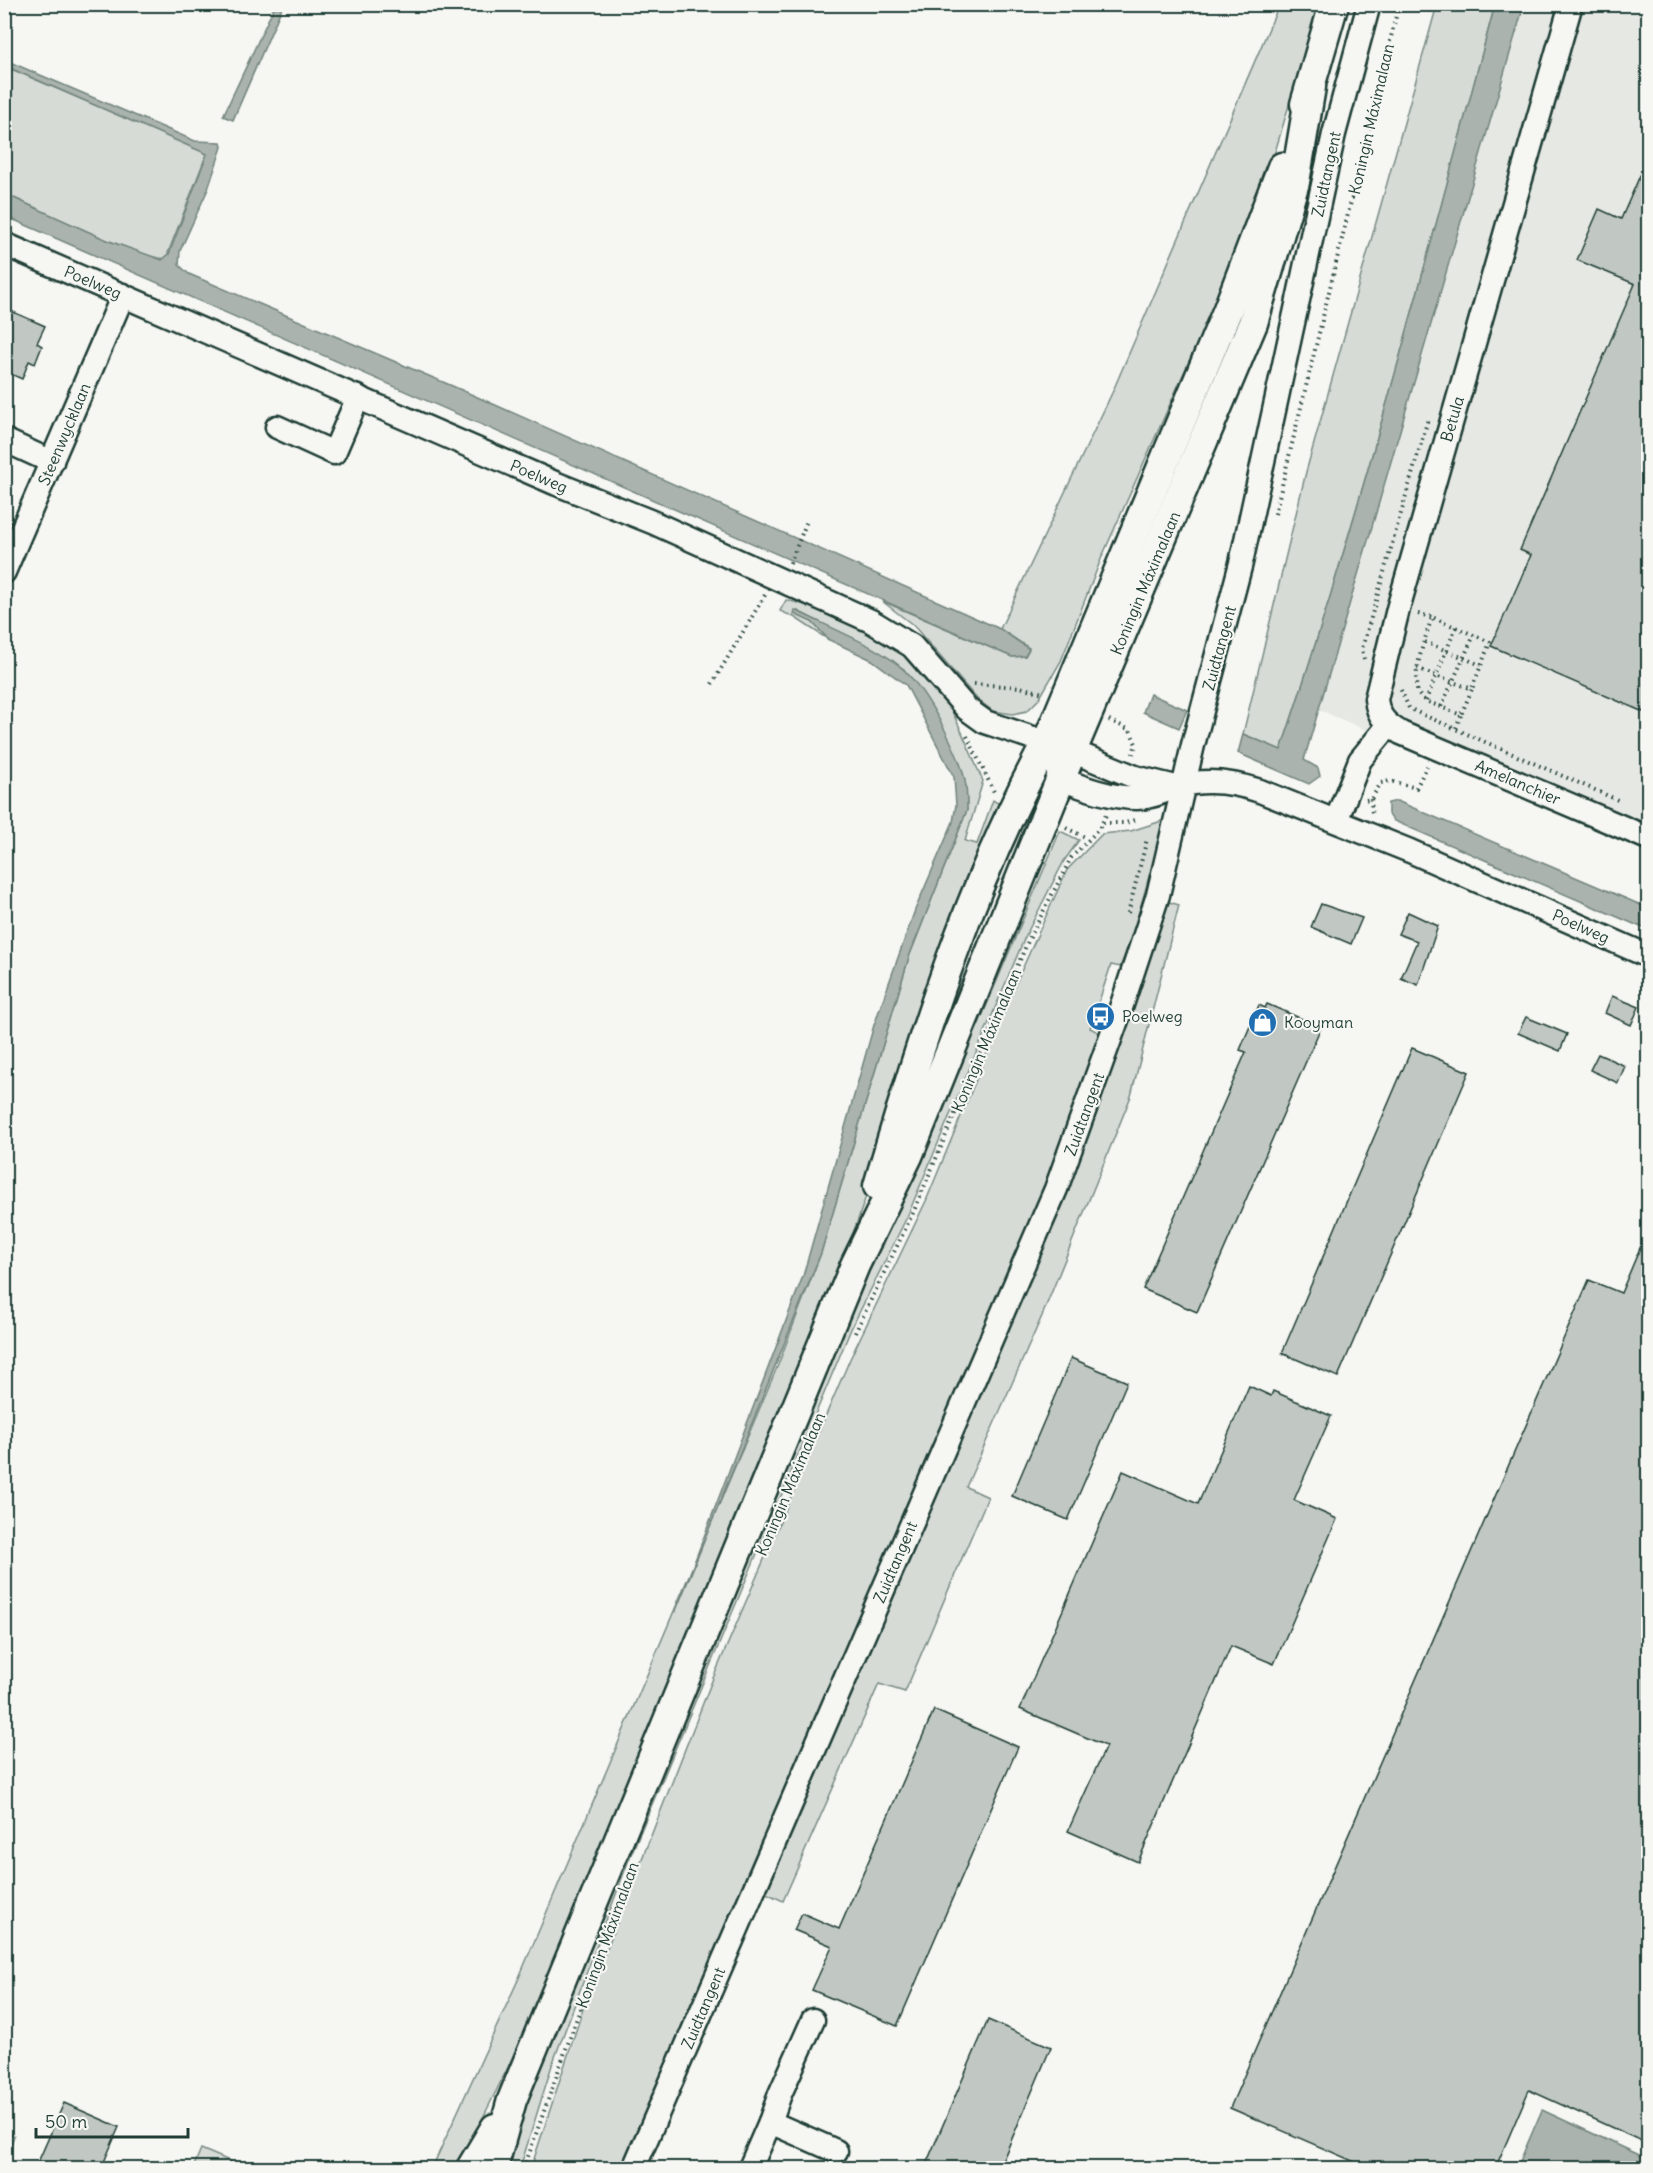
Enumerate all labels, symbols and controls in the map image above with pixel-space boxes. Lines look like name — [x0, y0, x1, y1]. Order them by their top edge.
street label: Koningin Máximalaan — [1344, 42, 1398, 196]
street label: Zuidtangent — [1307, 129, 1345, 219]
street label: Poelweg — [61, 261, 125, 303]
street label: Steenwycklaan — [33, 380, 95, 488]
street label: Betula — [1436, 394, 1468, 444]
street label: Poelweg — [507, 455, 571, 497]
street label: Koningin Máximalaan — [1106, 508, 1184, 658]
street label: Zuidtangent — [1198, 603, 1240, 693]
street label: Amelanchier — [1472, 755, 1564, 809]
street label: Poelweg — [1549, 905, 1613, 947]
street label: Koningin Máximalaan — [947, 965, 1025, 1115]
bus stop icon: Poelweg — [1085, 1000, 1117, 1032]
place label: Poelweg — [1122, 1006, 1183, 1026]
shop icon: Kooyman — [1247, 1006, 1279, 1038]
place label: Kooyman — [1284, 1012, 1353, 1032]
street label: Zuidtangent — [1060, 1069, 1108, 1158]
street label: Koningin Máximalaan — [751, 1409, 829, 1559]
street label: Zuidtangent — [869, 1518, 921, 1606]
street label: Koningin Máximalaan — [571, 1859, 643, 2011]
street label: Zuidtangent — [677, 1964, 729, 2052]
scale bar — [36, 2101, 188, 2139]
text: 50 m — [45, 2110, 87, 2133]

